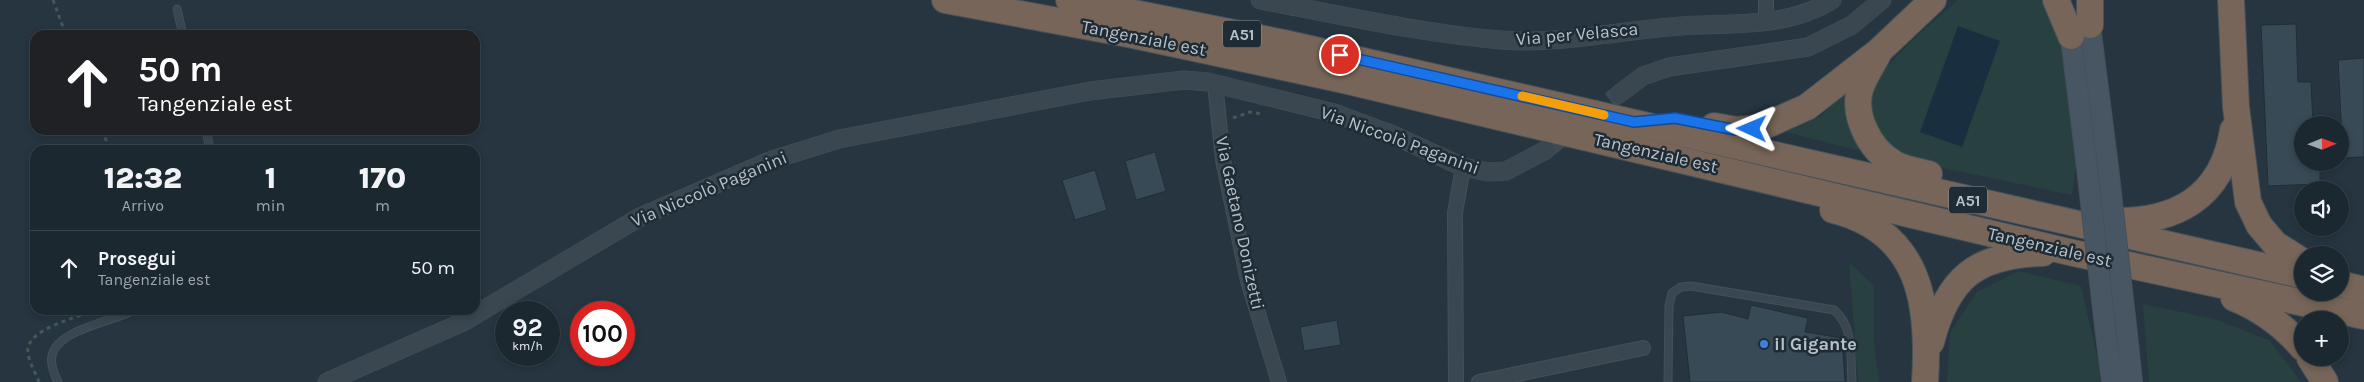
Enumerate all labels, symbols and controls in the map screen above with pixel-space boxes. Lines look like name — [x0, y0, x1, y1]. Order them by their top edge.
street label: Tangenziale est — [1080, 15, 1208, 61]
street label: Via per Velasca — [1515, 18, 1639, 50]
road number: A51 — [1223, 20, 1261, 48]
pin — [1319, 34, 1361, 76]
icon: arrive — [1326, 41, 1354, 69]
text: 50 m — [138, 49, 223, 90]
icon: ahead — [55, 50, 120, 115]
text: Tangenziale est — [138, 91, 292, 117]
street label: Via Niccolò Paganini — [1318, 101, 1482, 179]
position arrow — [1725, 102, 1777, 154]
north arrow — [2294, 116, 2349, 171]
map controls — [2294, 116, 2349, 366]
street label: Tangenziale est — [1592, 128, 1720, 178]
street label: Via Gaetano Donizetti — [1211, 134, 1269, 312]
street label: Via Niccolò Paganini — [628, 146, 790, 232]
text: 12:32 — [104, 160, 182, 196]
text: 1 — [265, 160, 276, 196]
text: 170 — [359, 160, 406, 196]
button: sound — [2294, 181, 2349, 236]
road number: A51 — [1949, 186, 1987, 214]
text: Arrivo — [122, 196, 164, 215]
text: min — [256, 196, 285, 215]
text: m — [375, 196, 390, 215]
street label: Tangenziale est — [1986, 222, 2114, 272]
button: layers — [2294, 246, 2349, 301]
text: Prosegui — [98, 248, 177, 270]
icon: ahead — [55, 254, 83, 282]
text: 50 m — [411, 257, 455, 279]
text: Tangenziale est — [98, 270, 210, 289]
speed limit sign: 100 — [570, 301, 635, 366]
button: + — [2294, 311, 2349, 366]
text: 92 — [512, 313, 543, 342]
place label: il Gigante — [1774, 333, 1857, 355]
marker: il Gigante — [1758, 338, 1770, 350]
text: km/h — [512, 339, 543, 353]

